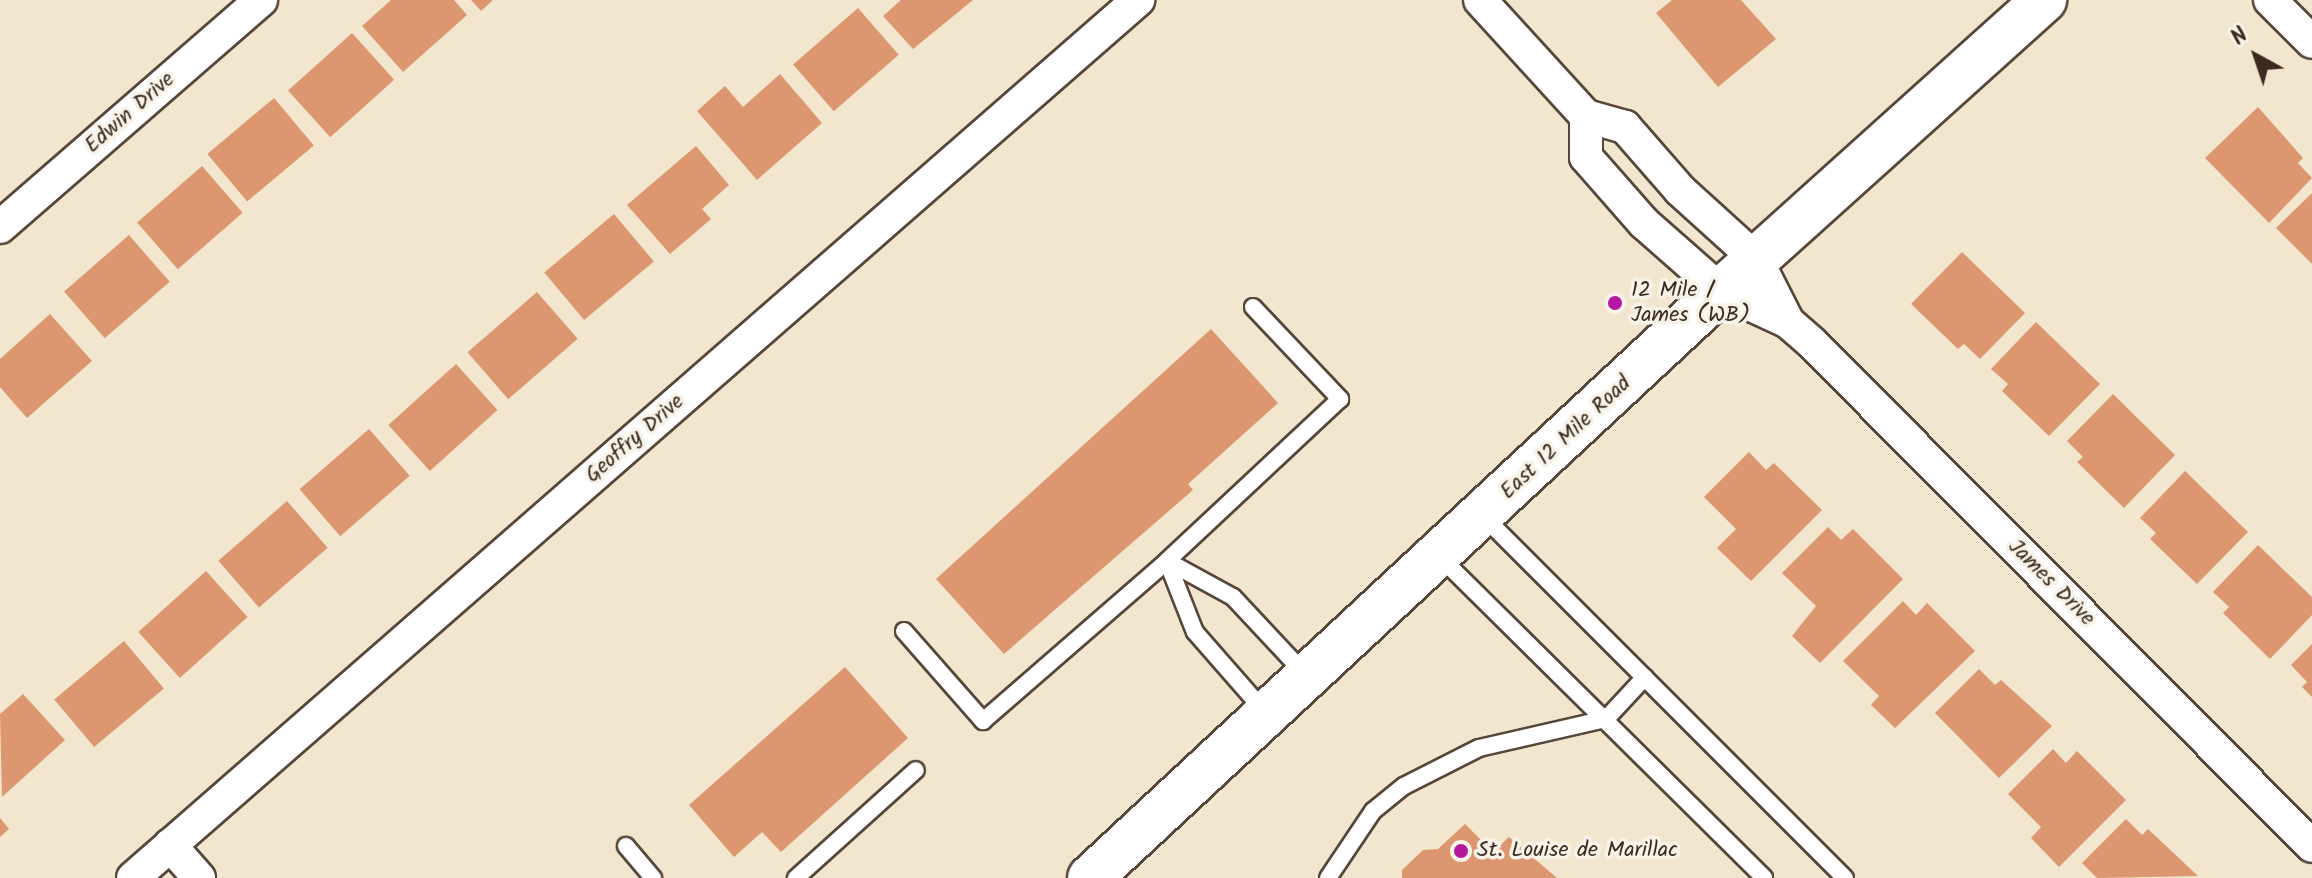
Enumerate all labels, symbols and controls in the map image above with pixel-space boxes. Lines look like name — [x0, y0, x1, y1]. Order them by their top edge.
north arrow — [2216, 16, 2296, 96]
text: N — [2224, 19, 2257, 55]
street label: Edwin Drive — [80, 67, 180, 159]
place label: 12 Mile / James (WB) — [1631, 277, 1750, 328]
marker: 12 Mile / James (WB) — [1606, 294, 1624, 312]
street label: East 12 Mile Road — [1495, 371, 1637, 505]
street label: Geoffry Drive — [580, 389, 690, 489]
street label: James Drive — [2002, 534, 2100, 632]
place label: St. Louise de Marillac — [1477, 838, 1678, 864]
marker: St. Louise de Marillac — [1452, 842, 1470, 860]

